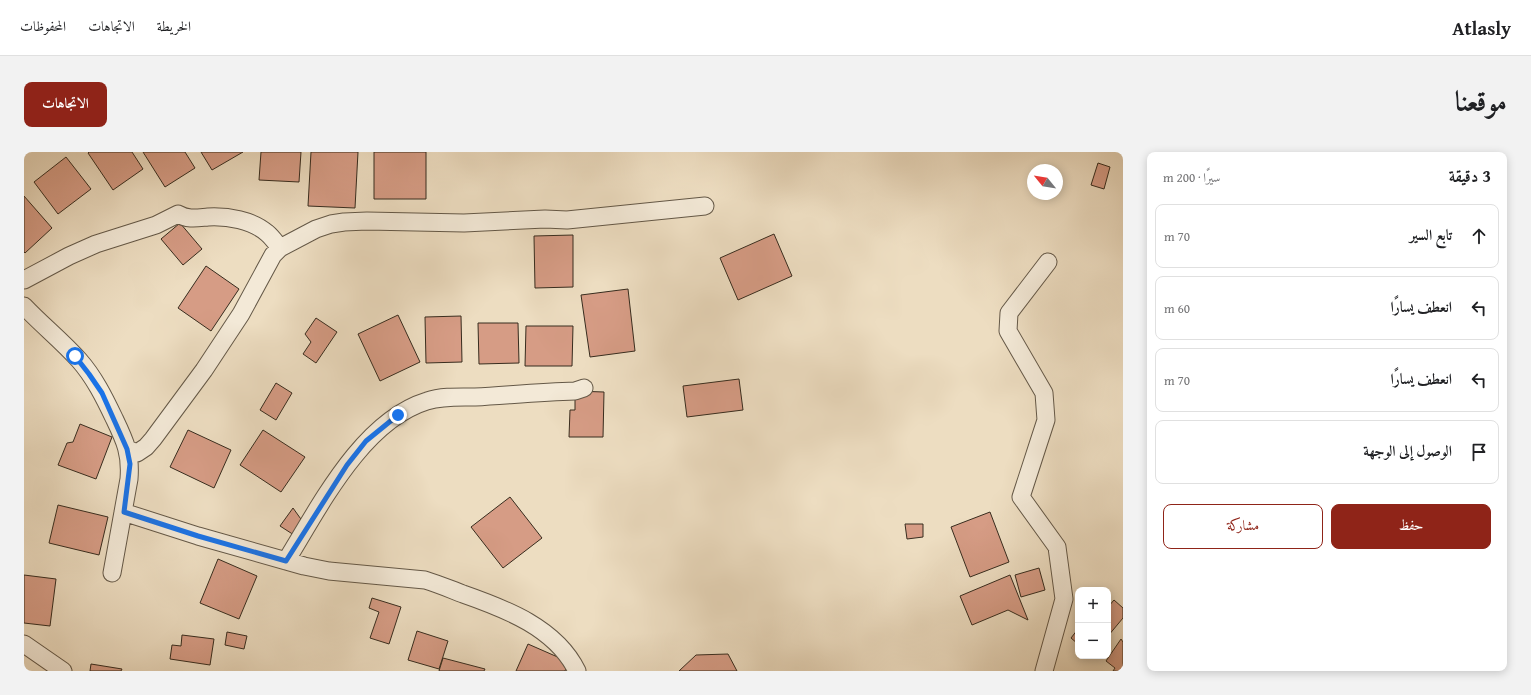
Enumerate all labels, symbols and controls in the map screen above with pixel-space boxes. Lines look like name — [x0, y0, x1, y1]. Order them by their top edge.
text: Atlasly — [1452, 14, 1511, 42]
text: المحفوظات — [20, 16, 66, 36]
text: الاتجاهات — [88, 16, 135, 36]
text: الخريطة — [157, 16, 191, 36]
text: موقعنا — [1455, 80, 1507, 121]
button: الاتجاهات — [24, 82, 107, 127]
text: 3 دقيقة — [1449, 163, 1491, 188]
north arrow — [1027, 164, 1063, 200]
text: سيرًا · 200 m — [1163, 168, 1221, 187]
text: تابع السير — [1410, 224, 1452, 245]
icon: ahead — [1468, 225, 1490, 247]
text: 70 m — [1164, 227, 1190, 246]
text: انعطف يسارًا — [1390, 296, 1452, 317]
icon: left — [1468, 297, 1490, 319]
text: 60 m — [1164, 299, 1190, 318]
route start — [66, 347, 84, 365]
text: انعطف يسارًا — [1390, 368, 1452, 389]
icon: left — [1468, 369, 1490, 391]
text: 70 m — [1164, 371, 1190, 390]
route end — [389, 406, 407, 424]
text: الوصول إلى الوجهة — [1363, 440, 1452, 461]
icon: arrive — [1468, 441, 1490, 463]
button: مشاركة — [1163, 504, 1323, 549]
button: حفظ — [1331, 504, 1491, 549]
map controls — [1075, 587, 1111, 659]
button: + — [1075, 587, 1111, 623]
button: − — [1075, 623, 1111, 659]

